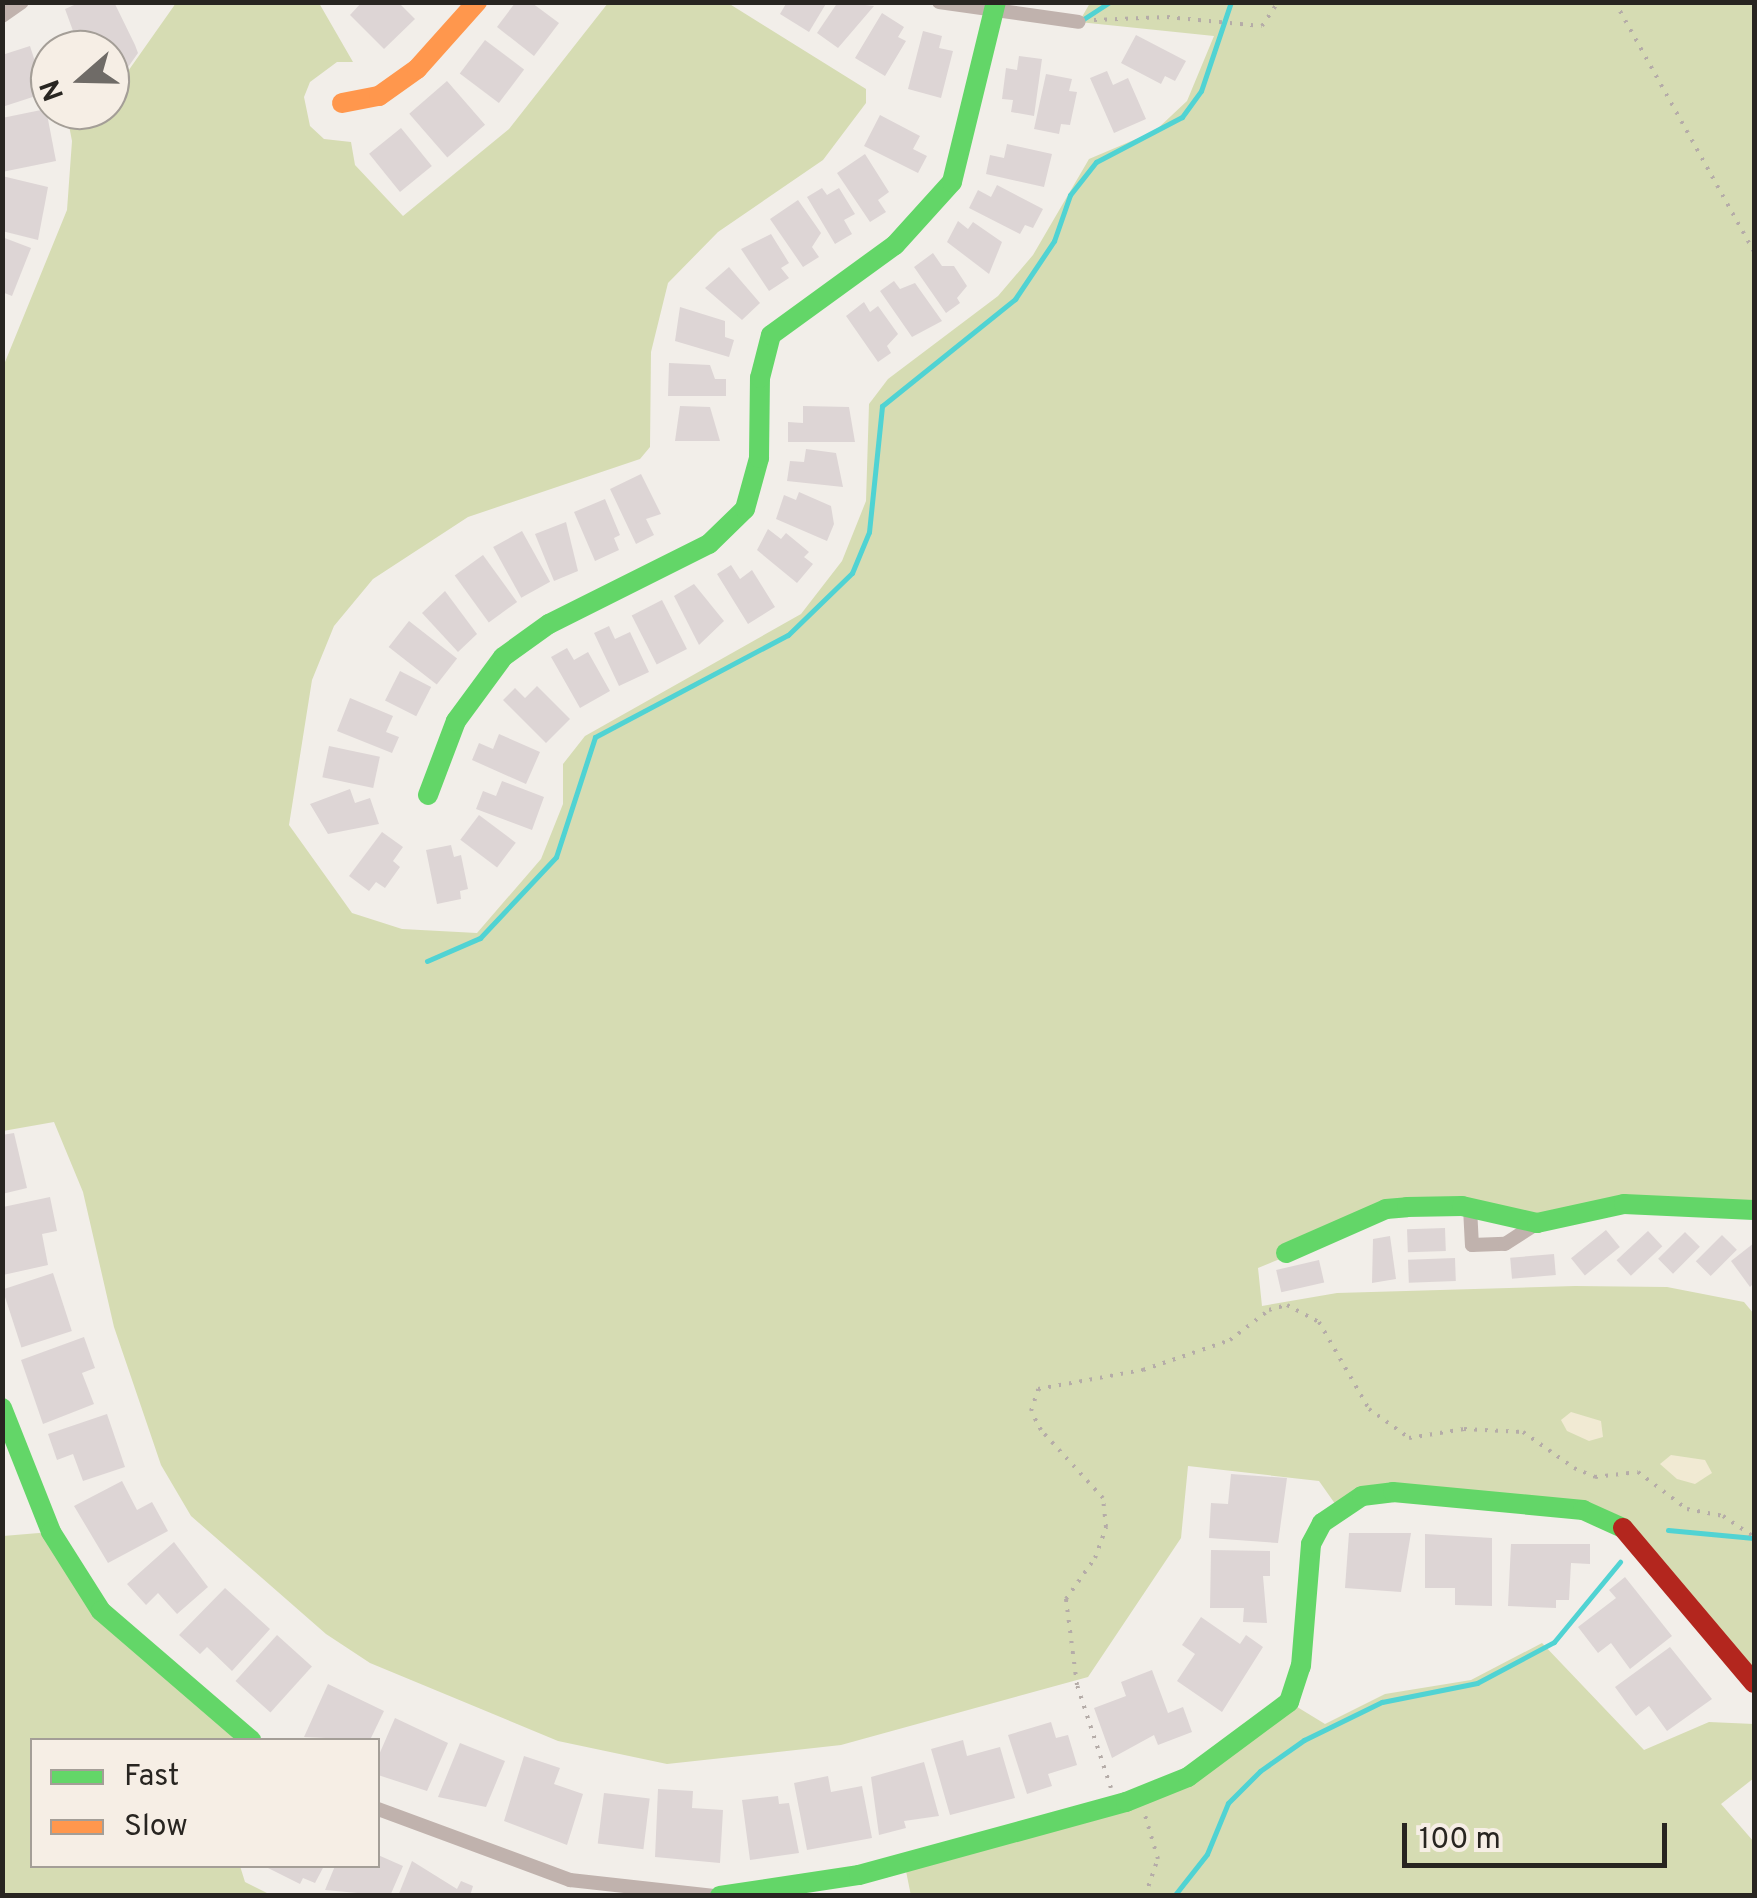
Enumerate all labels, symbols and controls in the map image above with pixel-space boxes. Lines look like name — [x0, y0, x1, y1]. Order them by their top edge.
north arrow — [30, 30, 130, 130]
text: N — [33, 74, 74, 105]
legend — [30, 1738, 380, 1868]
text: Fast — [124, 1759, 179, 1796]
scale bar — [1407, 1803, 1672, 1865]
text: Slow — [124, 1809, 188, 1846]
text: 100 m — [1419, 1822, 1501, 1859]

